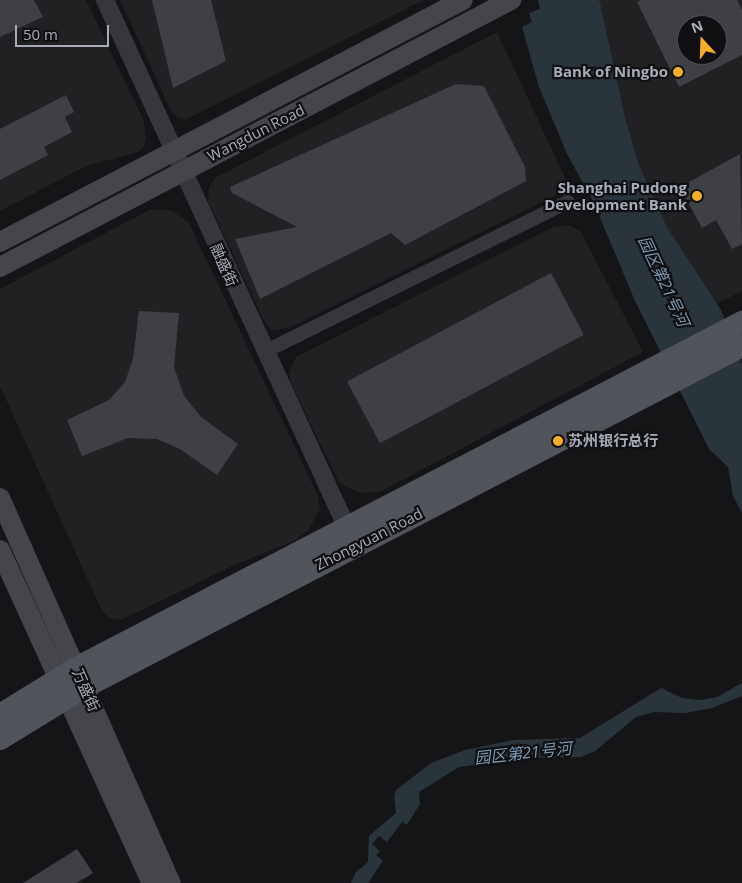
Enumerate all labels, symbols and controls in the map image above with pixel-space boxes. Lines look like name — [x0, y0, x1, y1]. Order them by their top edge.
scale bar — [18, 15, 111, 47]
north arrow — [677, 15, 727, 65]
text: N — [688, 16, 706, 37]
text: 50 m — [23, 24, 58, 44]
place label: Bank of Ningbo — [553, 63, 668, 81]
marker: Bank of Ningbo — [672, 66, 684, 78]
street label: Wangdun Road — [204, 101, 308, 165]
place label: Shanghai Pudong Development Bank — [544, 178, 687, 213]
marker: Shanghai Pudong Development Bank — [691, 190, 703, 202]
water label: 园区第21号河 — [635, 233, 693, 329]
street label: 融盛街 — [207, 241, 241, 289]
place label: 苏州银行总行 — [568, 432, 658, 450]
marker: 苏州银行总行 — [552, 435, 564, 447]
street label: Zhongyuan Road — [312, 504, 426, 574]
street label: 万盛街 — [69, 666, 103, 714]
water label: 园区第21号河 — [473, 738, 573, 768]

